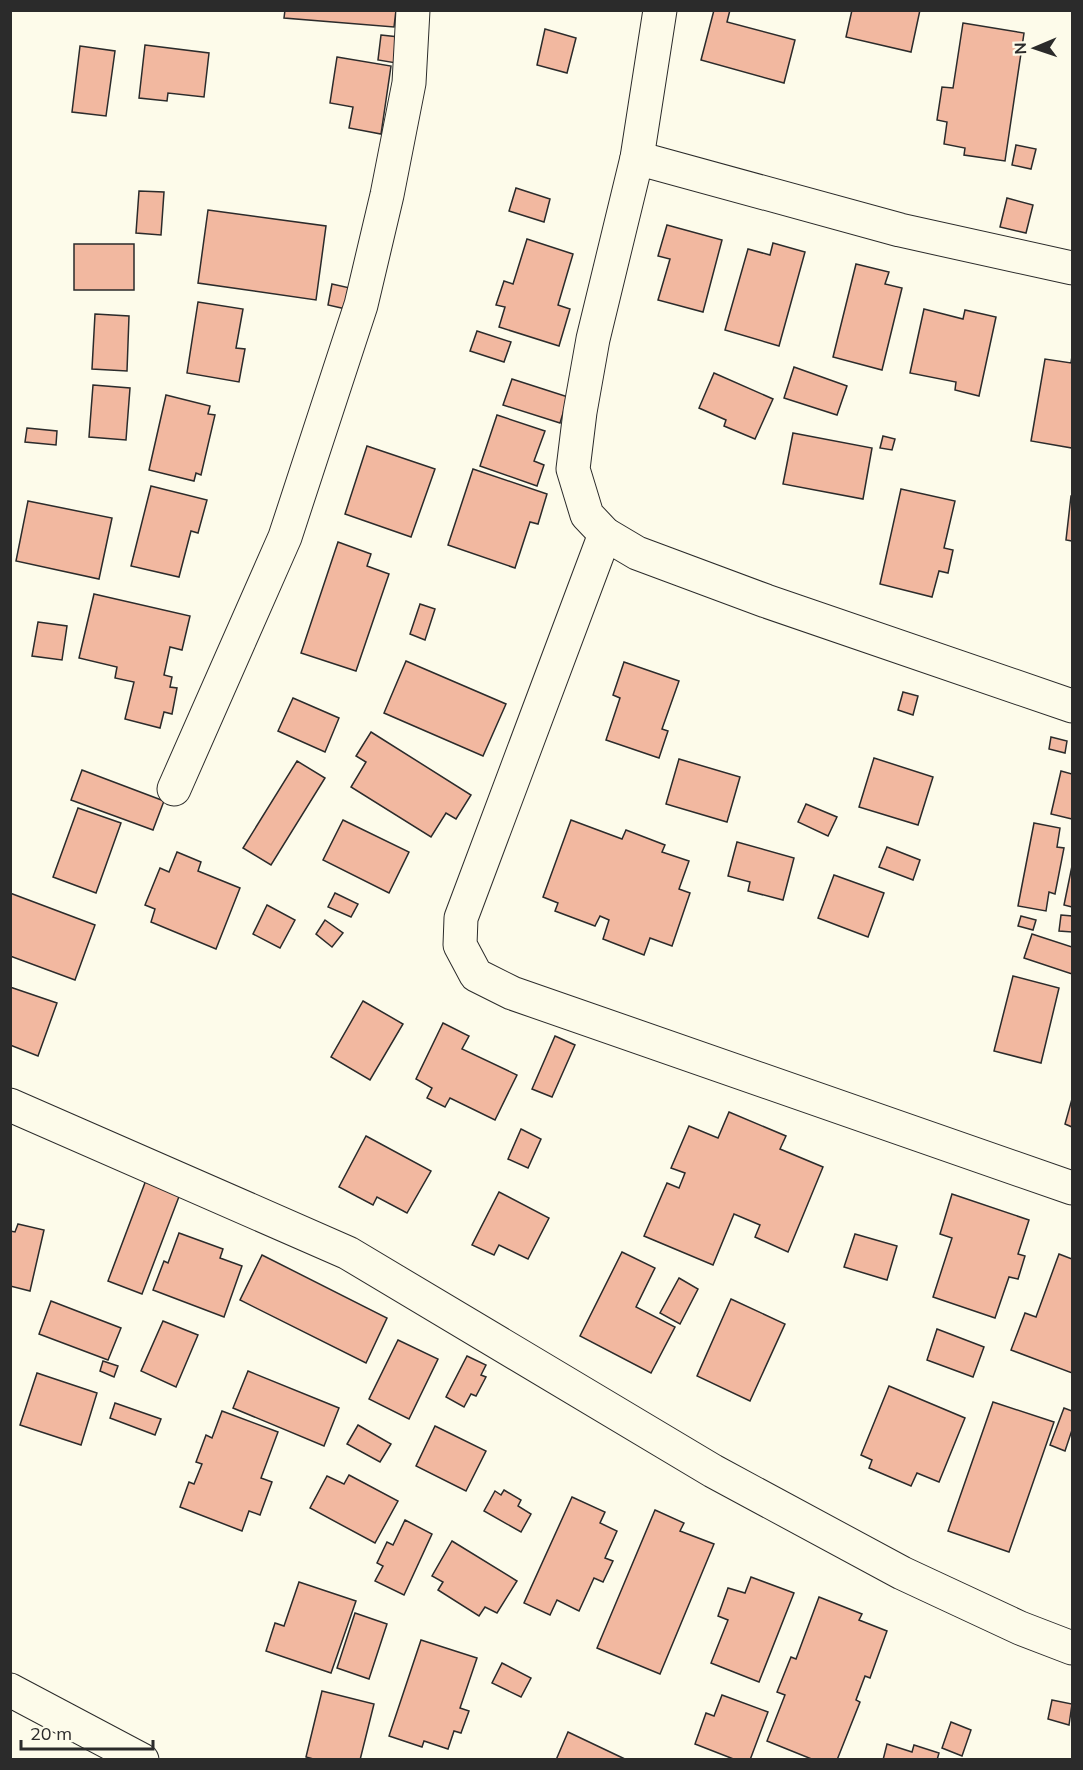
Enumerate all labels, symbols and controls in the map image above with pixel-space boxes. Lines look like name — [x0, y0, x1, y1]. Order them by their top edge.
north arrow — [1005, 18, 1065, 78]
text: N — [1010, 42, 1030, 55]
scale bar — [21, 1713, 153, 1751]
text: 20 m — [30, 1722, 72, 1745]

